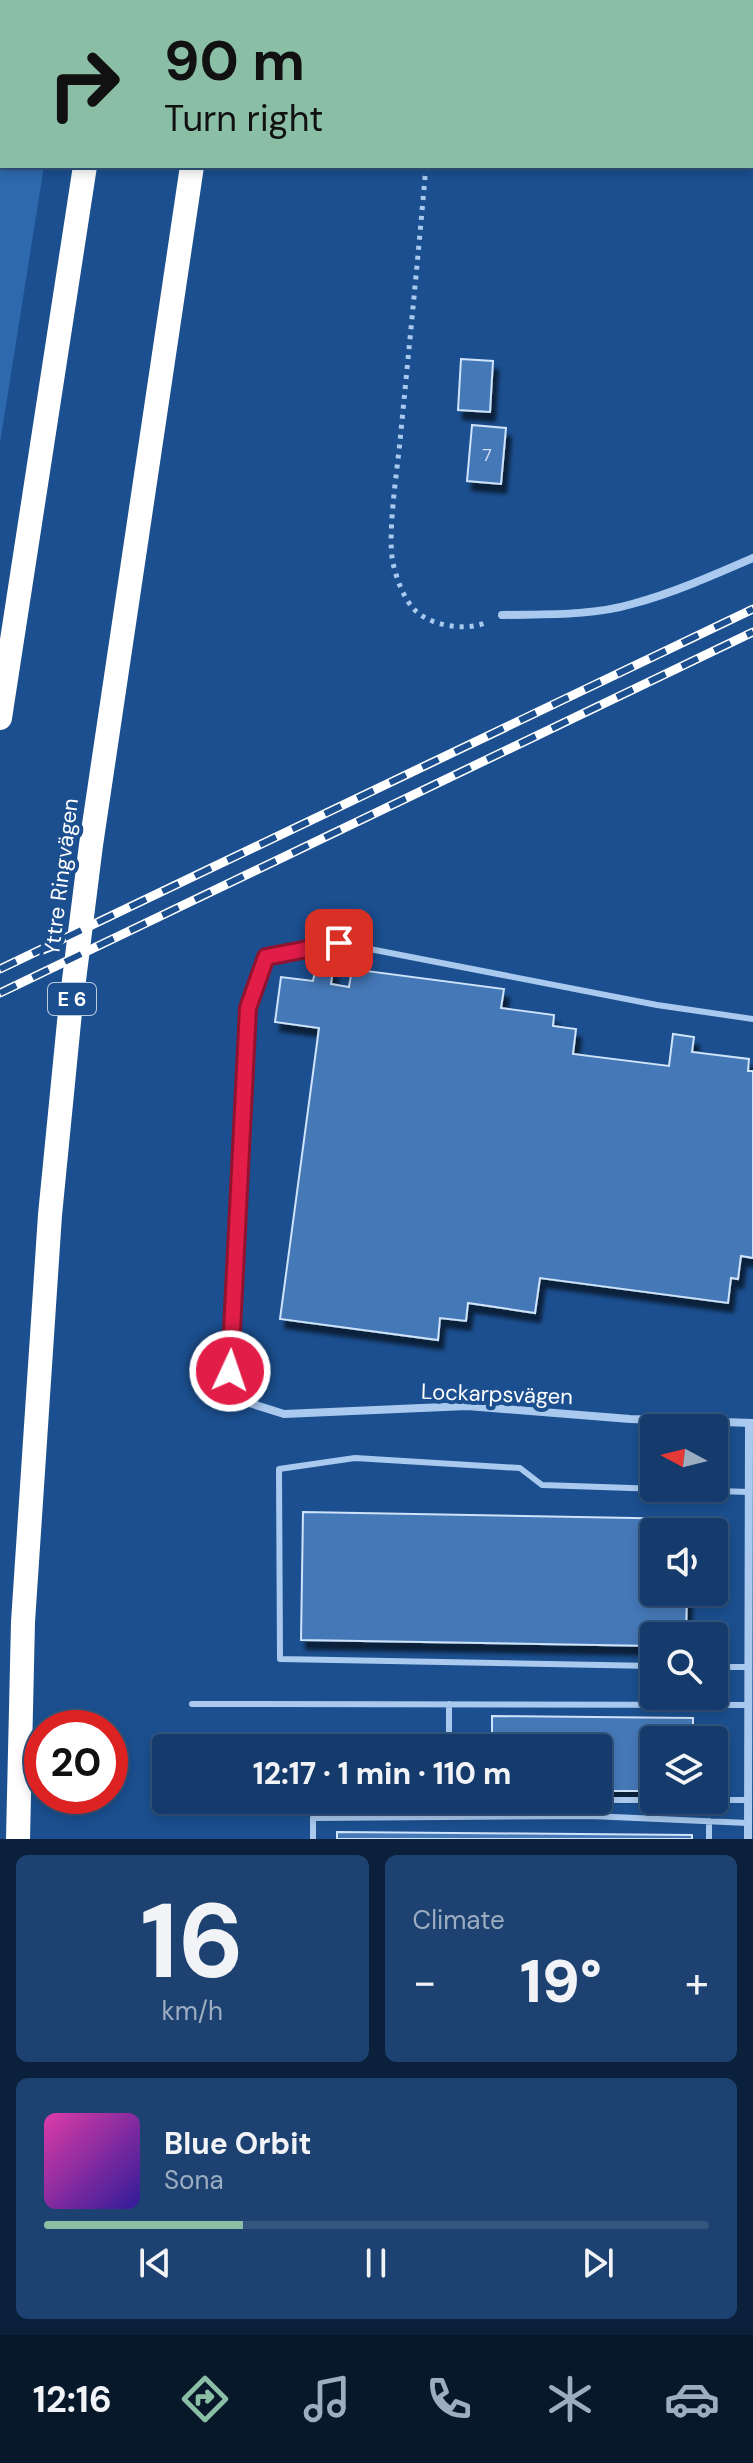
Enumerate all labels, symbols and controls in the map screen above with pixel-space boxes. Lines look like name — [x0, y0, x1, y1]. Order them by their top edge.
text: 90 m — [164, 24, 305, 97]
icon: right — [32, 32, 136, 136]
text: Turn right — [164, 95, 323, 142]
house number: 7 — [482, 443, 492, 467]
street label: Yttre Ringvägen — [37, 796, 85, 958]
pin — [305, 909, 373, 977]
icon: arrive — [317, 921, 361, 965]
road number: E 6 — [48, 983, 96, 1015]
position arrow — [188, 1329, 272, 1413]
street label: Lockarpsvägen — [421, 1377, 573, 1411]
north arrow — [640, 1414, 728, 1502]
map controls — [640, 1414, 728, 1814]
button: sound — [640, 1518, 728, 1606]
button: search — [640, 1622, 728, 1710]
speed limit sign: 20 — [24, 1710, 128, 1814]
button: layers — [640, 1726, 728, 1814]
text: 12:17 · 1 min · 110 m — [253, 1754, 511, 1793]
text: 16 — [140, 1874, 244, 2009]
text: Climate — [413, 1903, 505, 1937]
text: 19° — [520, 1942, 602, 2021]
text: − — [413, 1953, 437, 2011]
text: + — [685, 1953, 709, 2011]
text: km/h — [162, 1994, 223, 2028]
text: Blue Orbit — [164, 2124, 311, 2163]
text: Sona — [164, 2163, 224, 2197]
icon: previous — [133, 2241, 177, 2285]
icon: pause — [354, 2241, 398, 2285]
icon: next — [576, 2241, 620, 2285]
icon: directions — [177, 2371, 233, 2427]
icon: music — [299, 2371, 355, 2427]
icon: phone — [421, 2371, 477, 2427]
icon: climate — [542, 2371, 598, 2427]
icon: car — [664, 2371, 720, 2427]
text: 12:16 — [33, 2376, 112, 2423]

